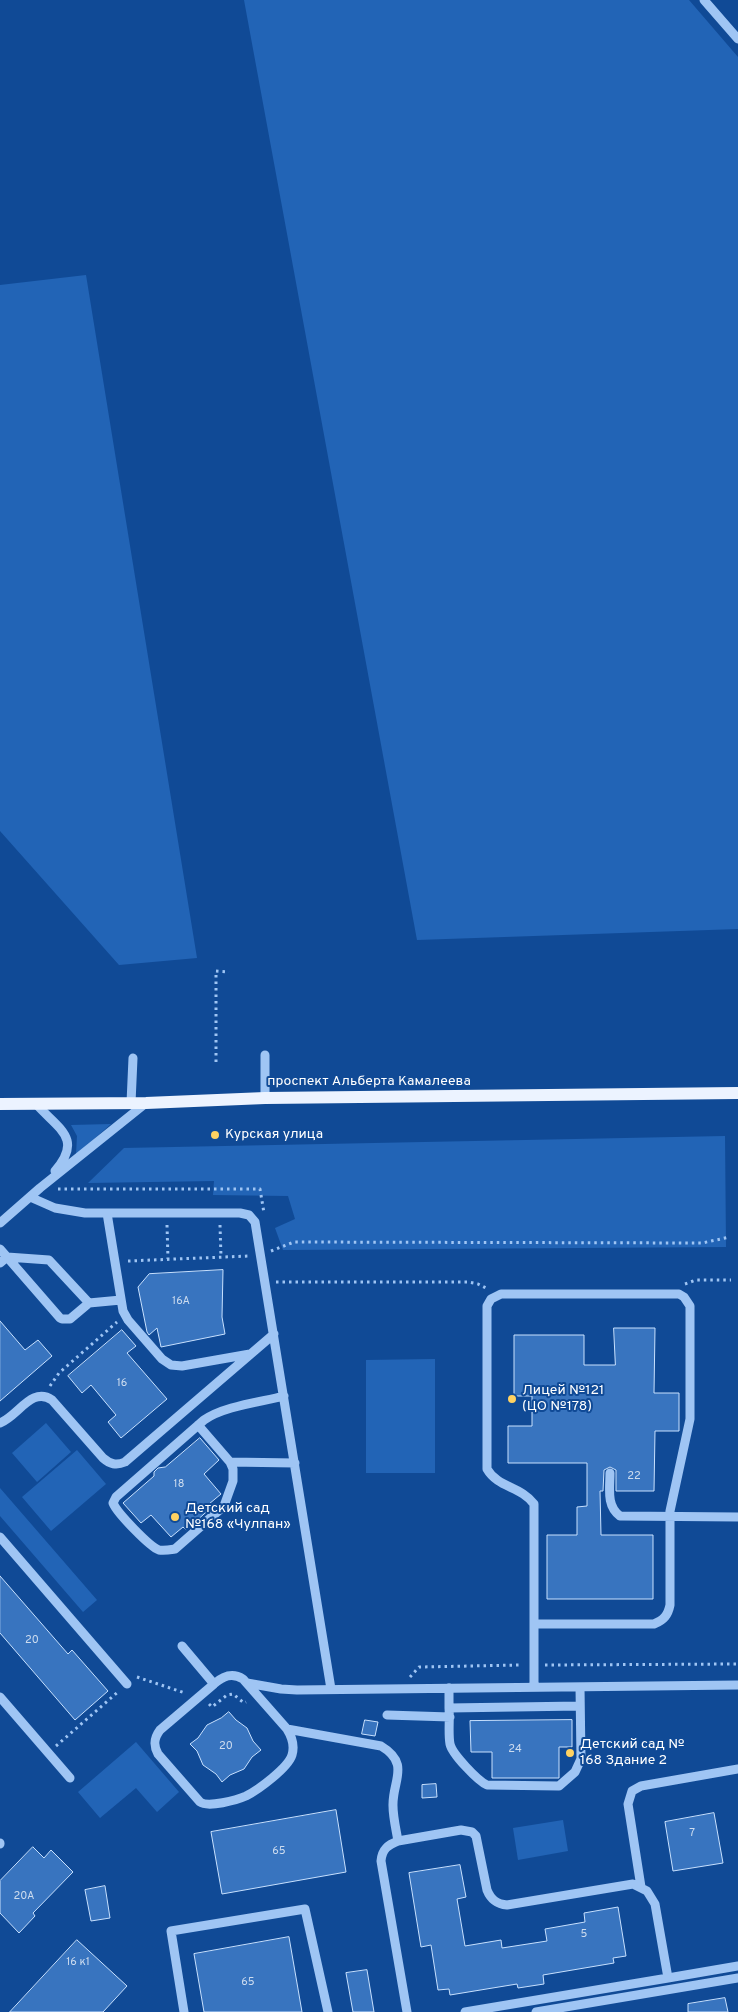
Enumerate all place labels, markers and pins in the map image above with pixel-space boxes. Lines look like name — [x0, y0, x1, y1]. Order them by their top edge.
place label: Курская улица — [225, 1127, 323, 1143]
marker: Курская улица — [209, 1129, 221, 1141]
place label: Лицей №121 (ЦО №178) — [522, 1383, 604, 1415]
marker: Лицей №121 (ЦО №178) — [506, 1393, 518, 1405]
place label: Детский сад №168 «Чулпан» — [185, 1501, 291, 1534]
marker: Детский сад №168 «Чулпан» — [169, 1511, 181, 1523]
place label: Детский сад № 168 Здание 2 — [580, 1737, 684, 1770]
marker: Детский сад № 168 Здание 2 — [564, 1747, 576, 1759]

